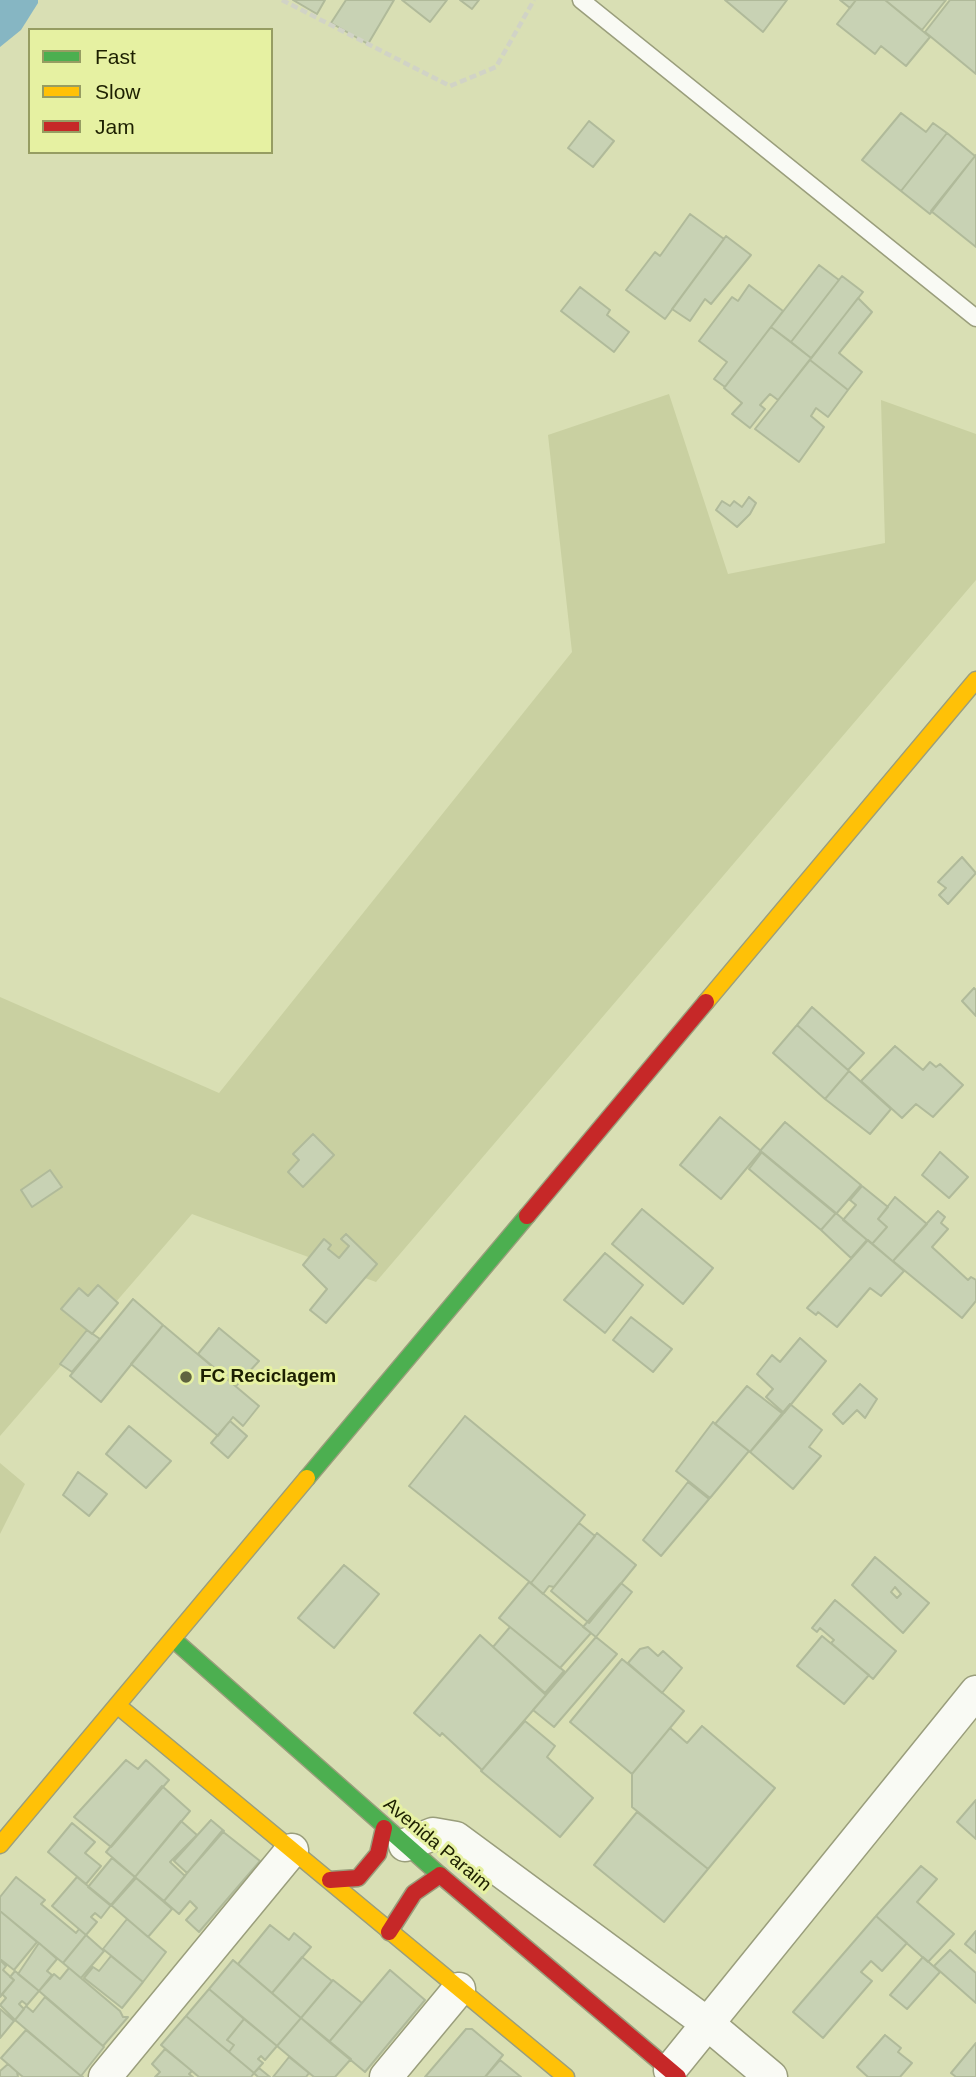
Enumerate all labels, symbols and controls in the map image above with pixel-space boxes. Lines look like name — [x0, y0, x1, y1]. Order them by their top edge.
legend — [28, 28, 273, 154]
text: Fast — [95, 45, 136, 68]
text: Slow — [95, 80, 141, 103]
text: Jam — [95, 115, 135, 138]
place label: FC Reciclagem — [200, 1366, 336, 1388]
marker: FC Reciclagem — [178, 1369, 194, 1385]
street label: Avenida Paraim — [378, 1793, 496, 1897]

